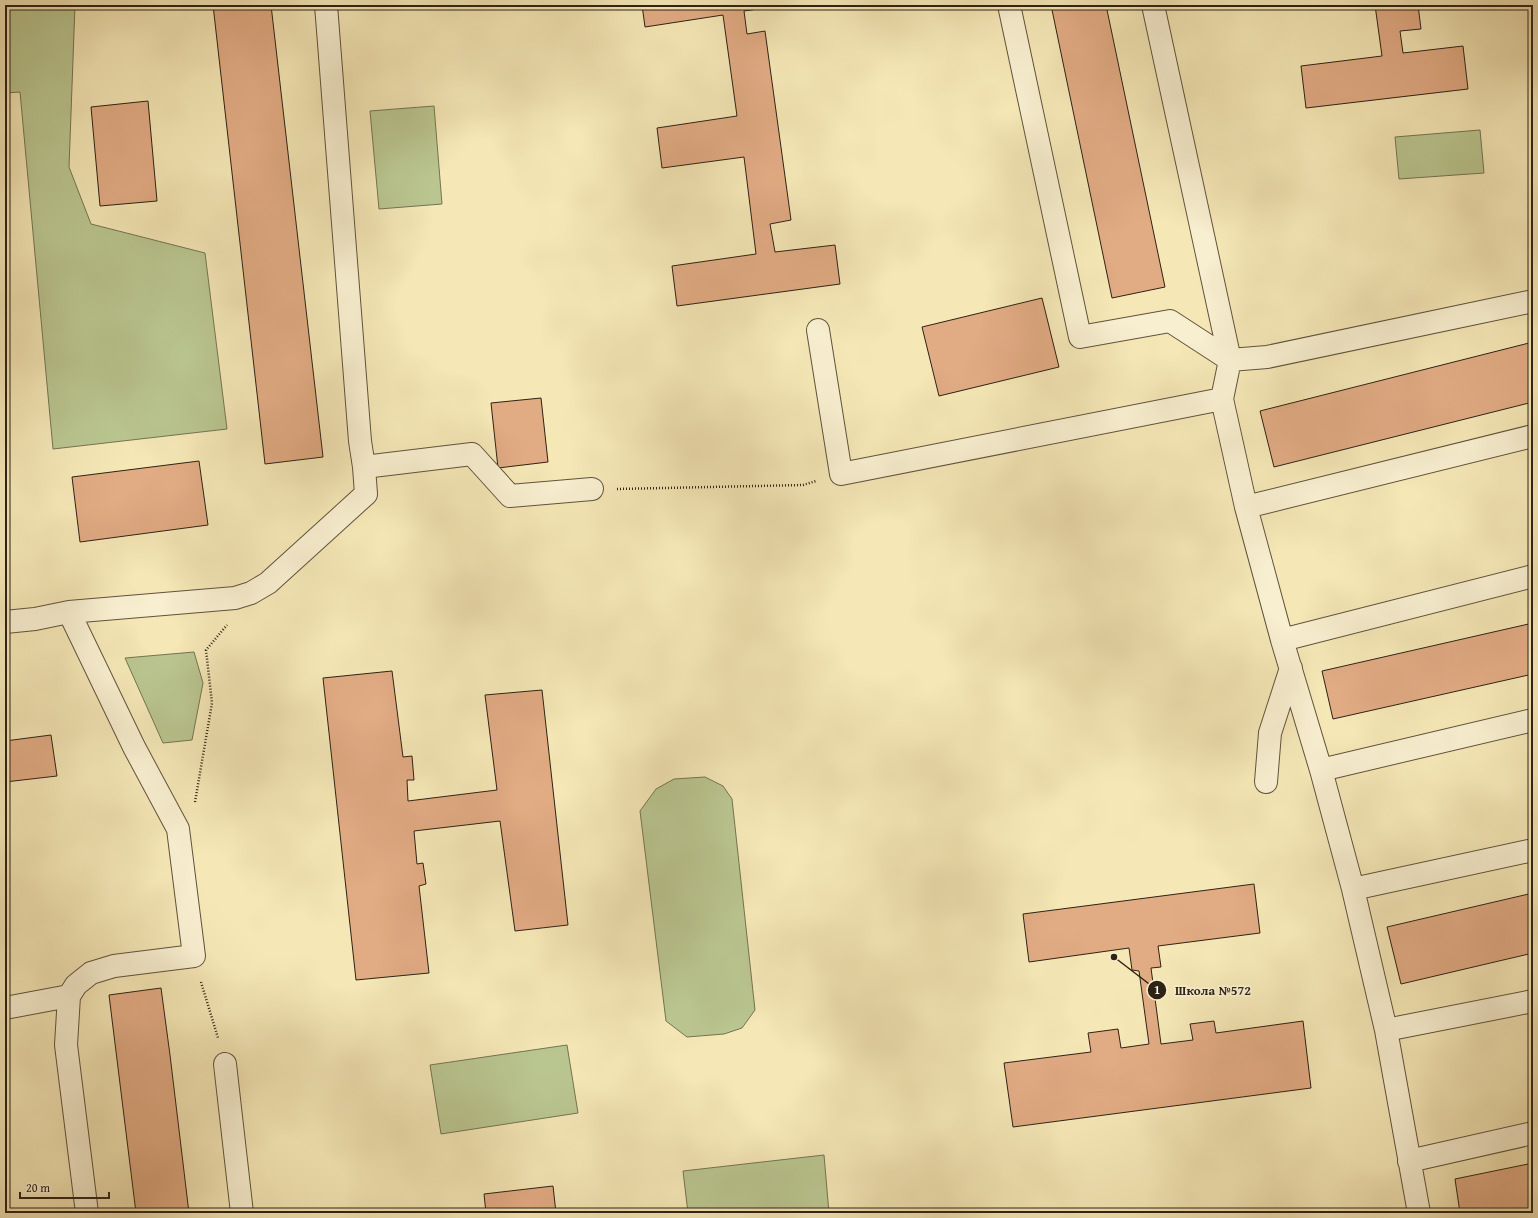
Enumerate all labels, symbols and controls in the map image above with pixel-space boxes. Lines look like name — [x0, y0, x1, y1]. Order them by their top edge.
callout: Школа №572 — [1147, 978, 1259, 1003]
text: 1 — [1154, 981, 1160, 998]
text: Школа №572 — [1175, 981, 1251, 1000]
scale bar — [20, 1174, 109, 1200]
text: 20 m — [26, 1179, 50, 1196]

